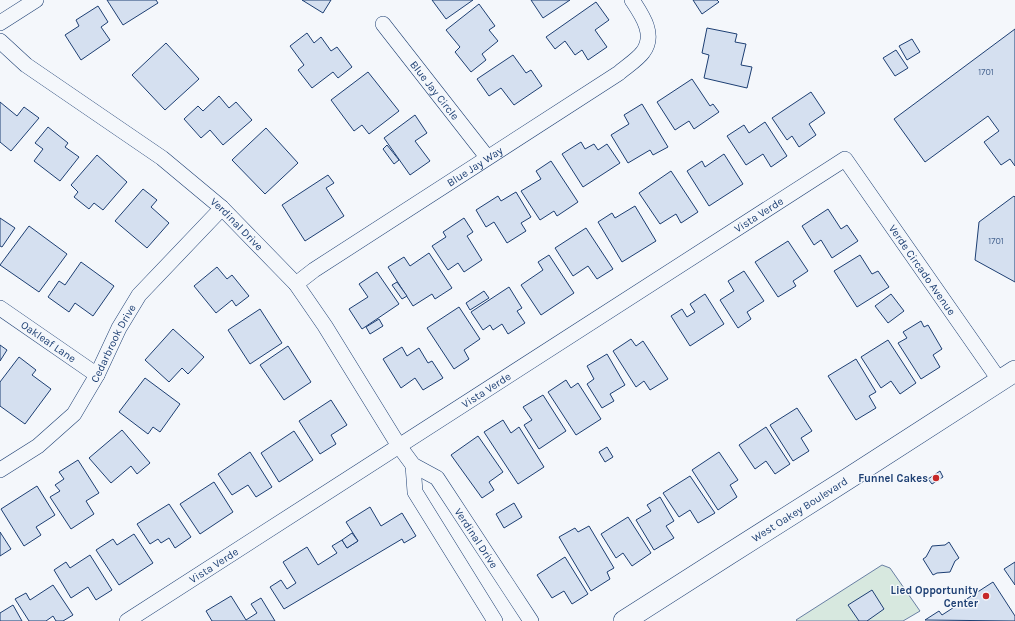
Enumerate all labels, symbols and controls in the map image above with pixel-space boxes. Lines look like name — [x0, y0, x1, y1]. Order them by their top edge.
street label: Blue Jay Circle — [407, 58, 462, 123]
house number: 1701 — [978, 67, 994, 77]
street label: Blue Jay Way — [445, 144, 505, 189]
street label: Vista Verde — [732, 194, 786, 236]
street label: Verdinal Drive — [208, 195, 266, 254]
street label: Verde Circado Avenue — [886, 222, 958, 318]
house number: 1701 — [988, 236, 1004, 246]
street label: Cedarbrook Drive — [88, 302, 139, 385]
street label: Oakleaf Lane — [18, 318, 79, 366]
street label: Vista Verde — [459, 370, 514, 411]
place label: Funnel Cakes — [858, 472, 928, 485]
marker: Funnel Cakes — [931, 473, 941, 483]
street label: West Oakey Boulevard — [749, 475, 850, 545]
street label: Verdinal Drive — [451, 506, 501, 571]
street label: Vista Verde — [187, 545, 241, 586]
place label: Lied Opportunity Center — [891, 584, 979, 610]
marker: Lied Opportunity Center — [981, 591, 991, 601]

